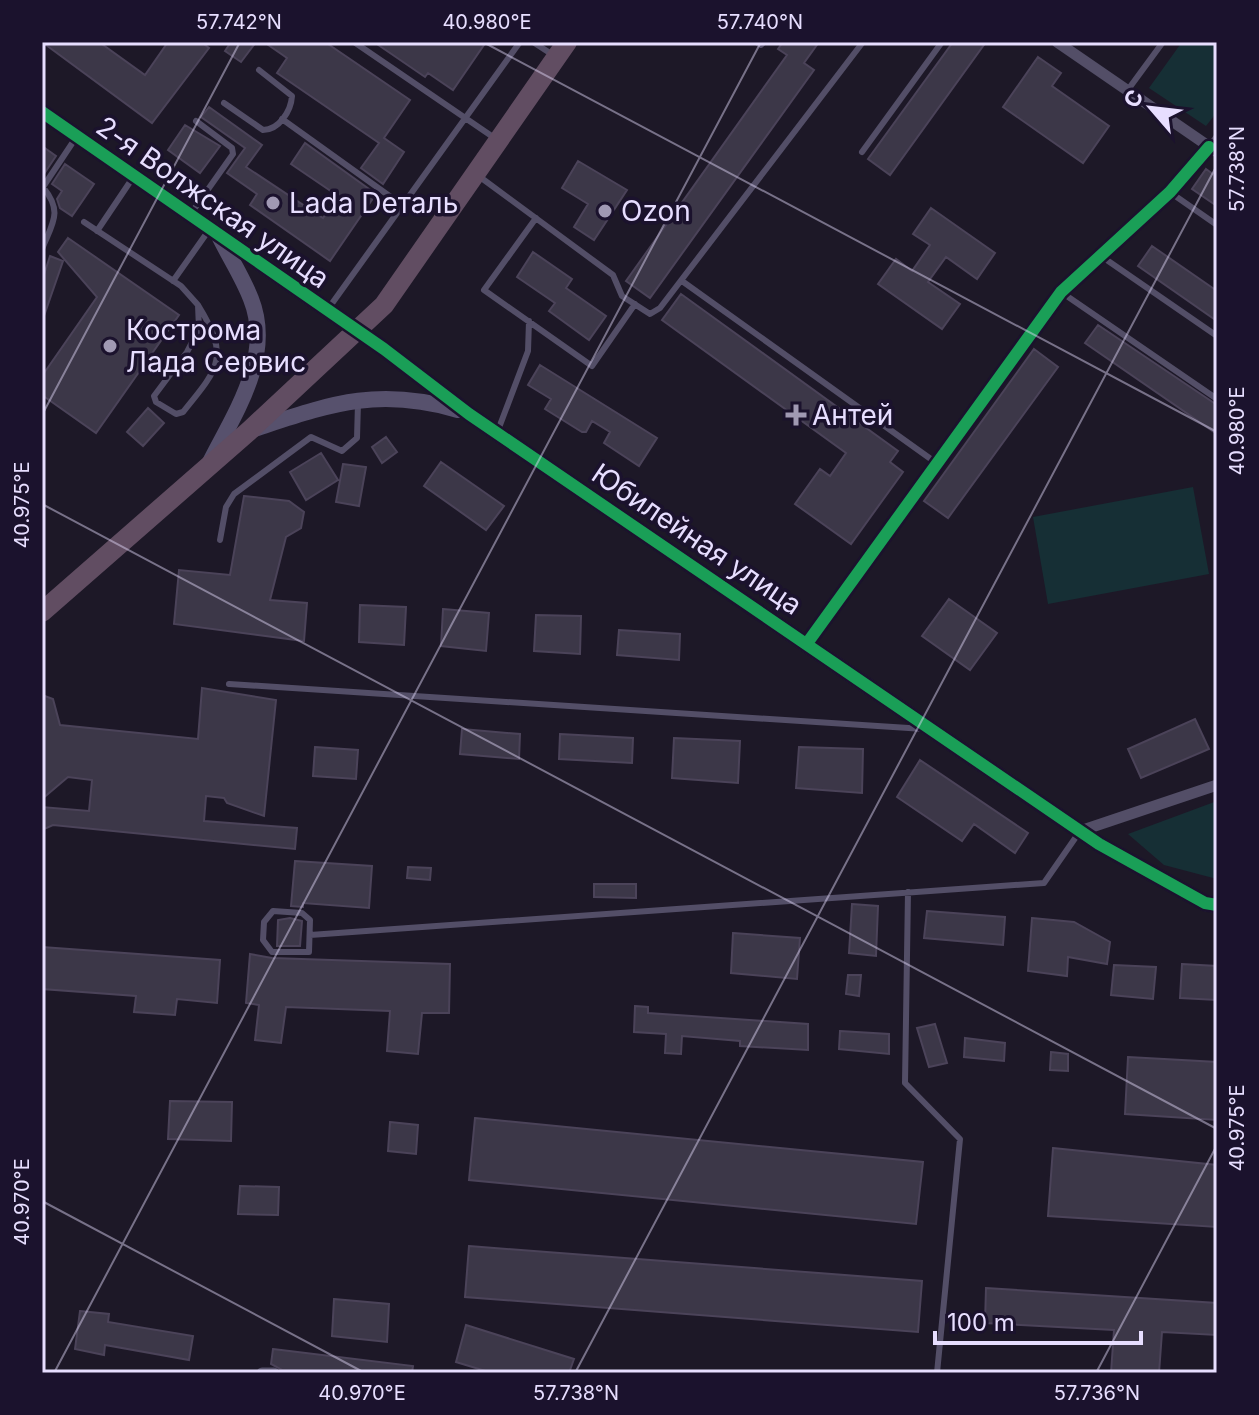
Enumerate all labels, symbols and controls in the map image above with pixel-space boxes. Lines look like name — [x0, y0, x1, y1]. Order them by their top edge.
text: 57.742°N — [196, 10, 282, 34]
text: 40.980°E — [442, 10, 532, 34]
text: 57.740°N — [717, 10, 803, 34]
north arrow — [1111, 68, 1191, 148]
text: С — [1118, 85, 1149, 112]
street label: 2-я Волжская улица — [90, 109, 336, 295]
text: 57.738°N — [1225, 126, 1249, 212]
place label: Lada Dеталь — [289, 186, 458, 220]
marker: Lada Dеталь — [264, 194, 282, 212]
place label: Ozon — [621, 194, 691, 228]
marker: Ozon — [596, 202, 614, 220]
place label: Кострома Лада Сервис — [126, 313, 306, 379]
marker: Кострома Лада Сервис — [101, 337, 119, 355]
text: 40.980°E — [1225, 386, 1249, 476]
place label: Антей — [812, 398, 893, 432]
marker: Антей — [787, 406, 805, 424]
street label: Юбилейная улица — [586, 456, 808, 622]
text: 40.975°E — [10, 461, 34, 549]
text: 40.975°E — [1225, 1084, 1249, 1172]
text: 40.970°E — [10, 1158, 34, 1246]
scale bar — [935, 1295, 1141, 1345]
text: 100 m — [947, 1308, 1015, 1337]
text: 40.970°E — [318, 1381, 406, 1405]
text: 57.738°N — [533, 1381, 619, 1405]
text: 57.736°N — [1054, 1381, 1140, 1405]

